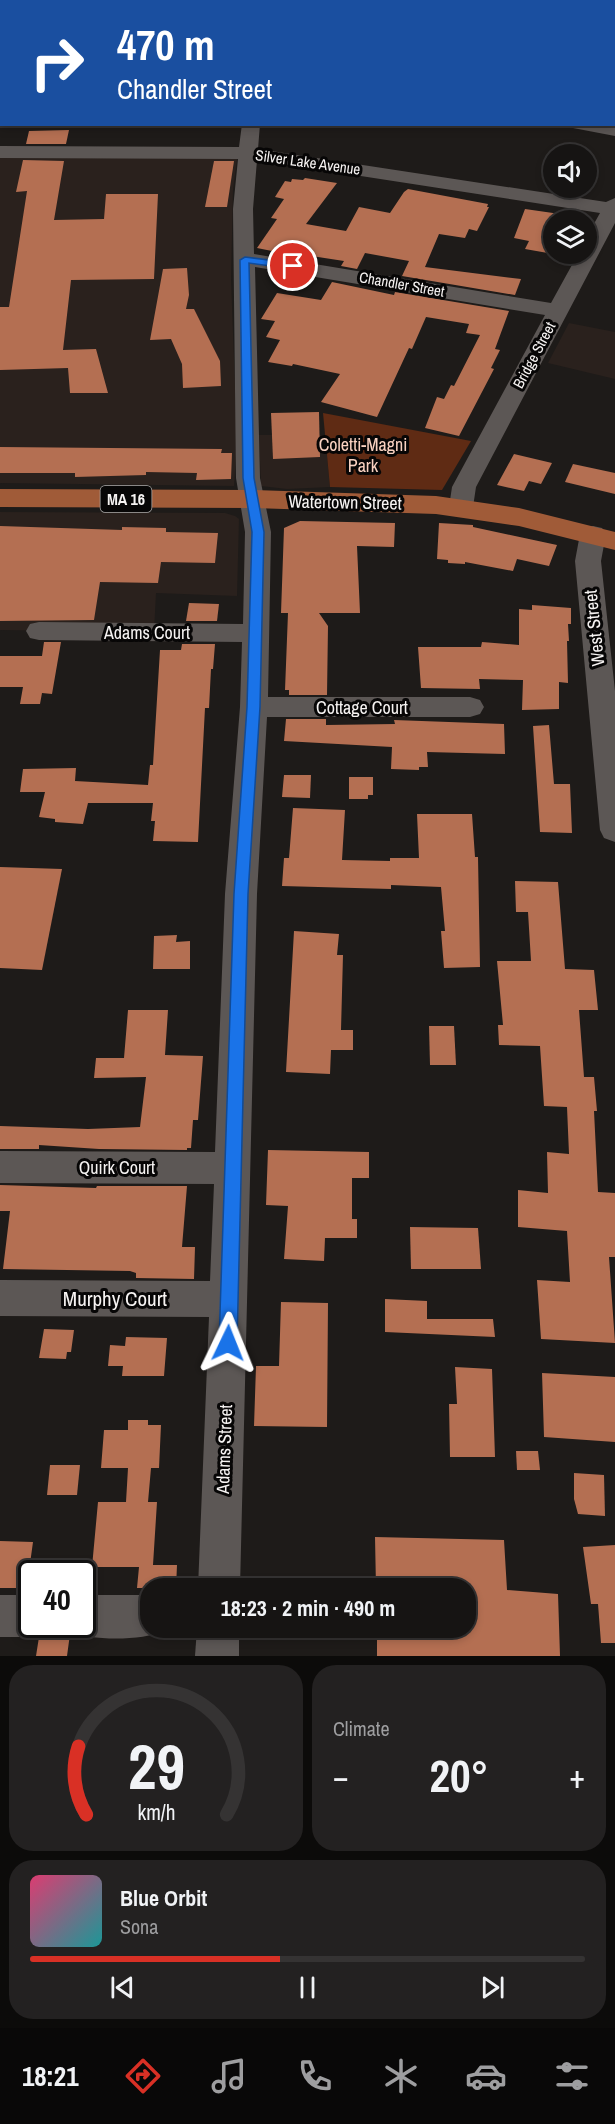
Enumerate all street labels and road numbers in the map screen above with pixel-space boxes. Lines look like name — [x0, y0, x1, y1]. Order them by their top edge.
street label: Silver Lake Avenue — [254, 144, 362, 180]
street label: Chandler Street — [358, 266, 447, 302]
street label: Bridge Street — [508, 318, 561, 392]
road number: MA 16 — [100, 486, 152, 512]
street label: Watertown Street — [288, 489, 402, 515]
street label: West Street — [578, 588, 610, 668]
street label: Adams Court — [103, 620, 190, 645]
street label: Cottage Court — [316, 695, 408, 720]
street label: Quirk Court — [79, 1155, 155, 1180]
street label: Murphy Court — [63, 1284, 167, 1313]
street label: Adams Street — [210, 1404, 238, 1495]

